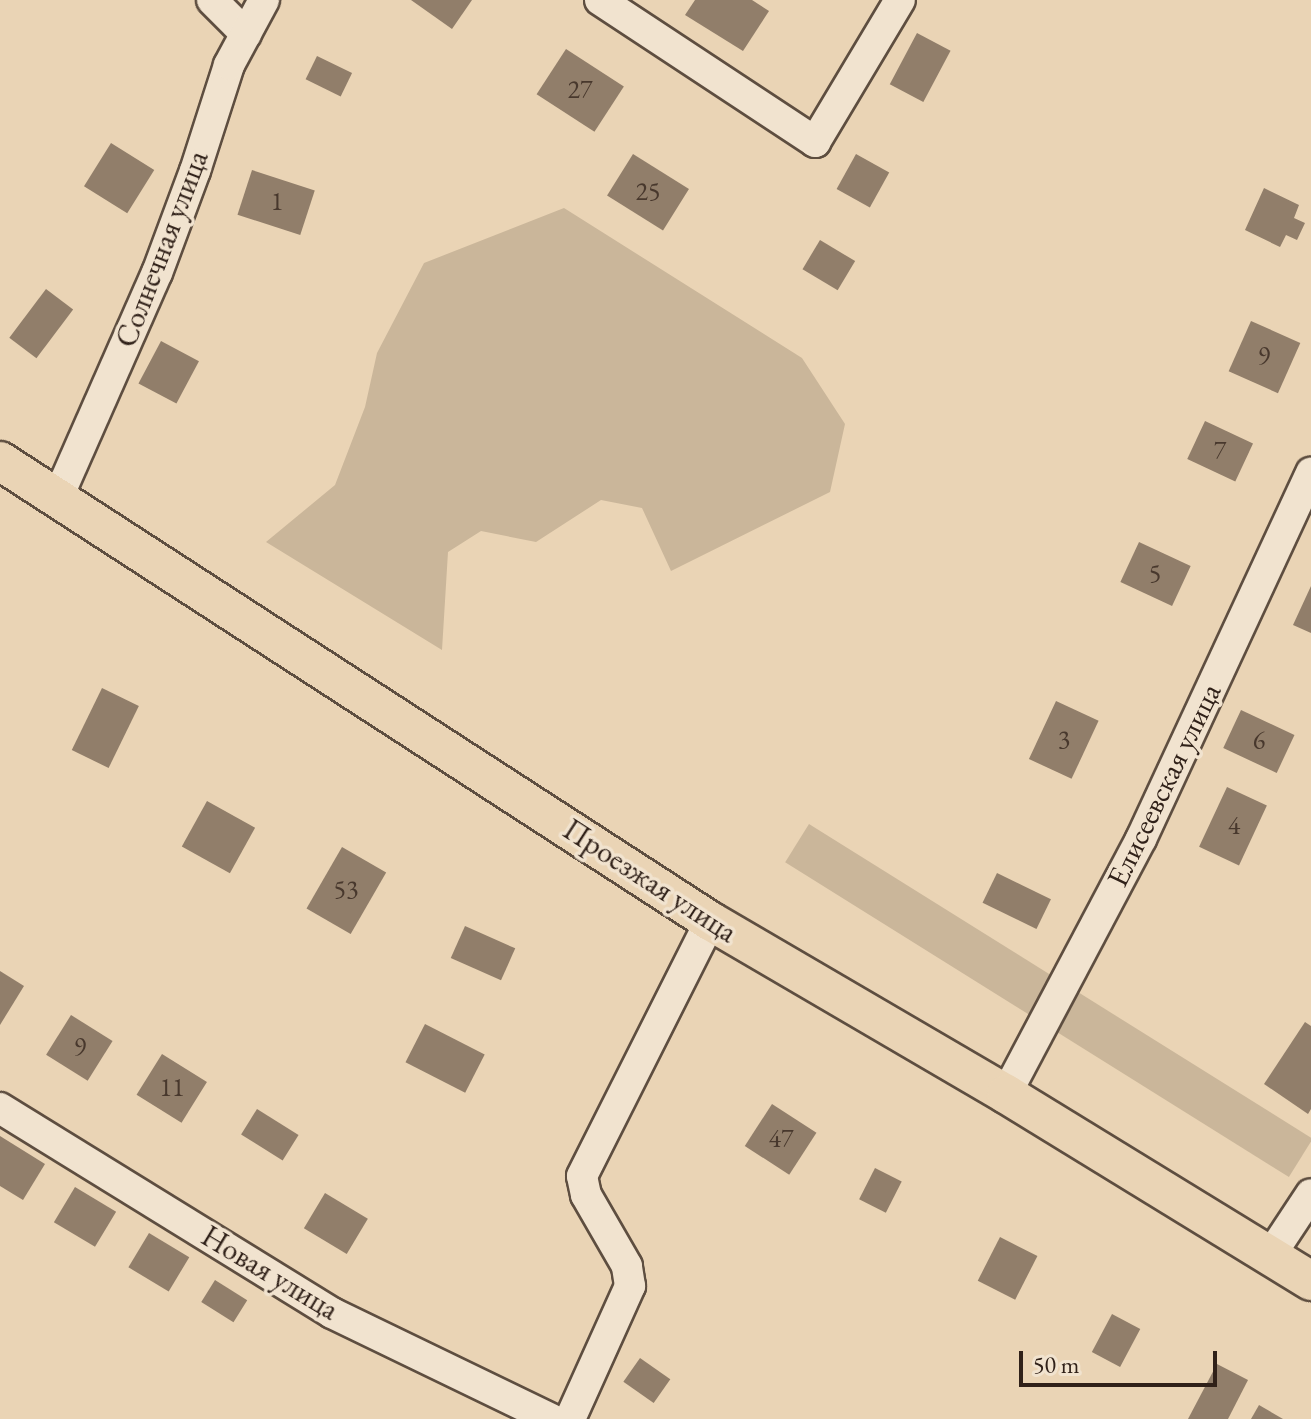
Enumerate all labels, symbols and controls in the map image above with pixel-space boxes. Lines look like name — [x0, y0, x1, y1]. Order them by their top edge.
house number: 27 — [568, 74, 592, 106]
street label: Солнечная улица — [108, 146, 216, 352]
house number: 25 — [636, 176, 660, 208]
house number: 1 — [271, 186, 283, 218]
house number: 9 — [1258, 341, 1270, 373]
house number: 7 — [1214, 435, 1226, 467]
house number: 5 — [1149, 558, 1161, 590]
street label: Елисеевская улица — [1099, 677, 1229, 893]
house number: 3 — [1058, 724, 1070, 756]
house number: 6 — [1253, 725, 1265, 757]
house number: 4 — [1228, 810, 1240, 842]
street label: Проезжая улица — [556, 811, 744, 951]
house number: 53 — [334, 874, 358, 906]
house number: 9 — [74, 1032, 86, 1064]
house number: 11 — [160, 1072, 184, 1104]
house number: 47 — [769, 1123, 793, 1155]
street label: Новая улица — [195, 1218, 345, 1328]
scale bar — [1023, 1335, 1221, 1385]
text: 50 m — [1033, 1349, 1080, 1380]

